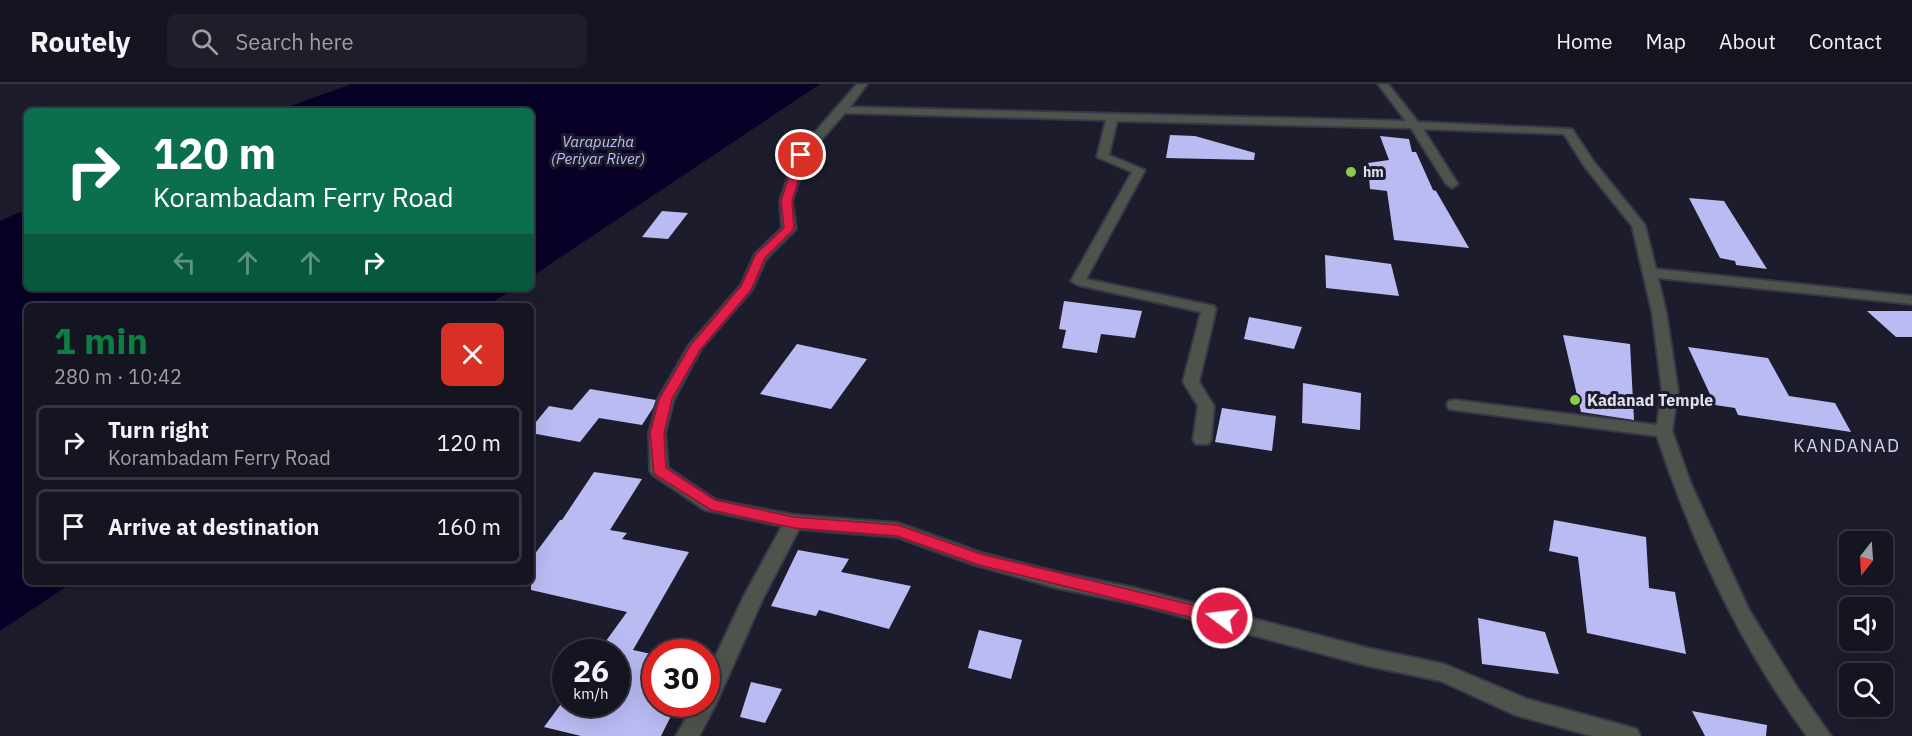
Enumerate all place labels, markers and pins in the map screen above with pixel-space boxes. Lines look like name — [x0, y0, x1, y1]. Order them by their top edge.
pin — [775, 129, 826, 180]
place label: hm — [1363, 163, 1384, 181]
marker: hm — [1344, 165, 1358, 179]
place label: Kadanad Temple — [1587, 390, 1713, 410]
marker: Kadanad Temple — [1568, 393, 1582, 407]

